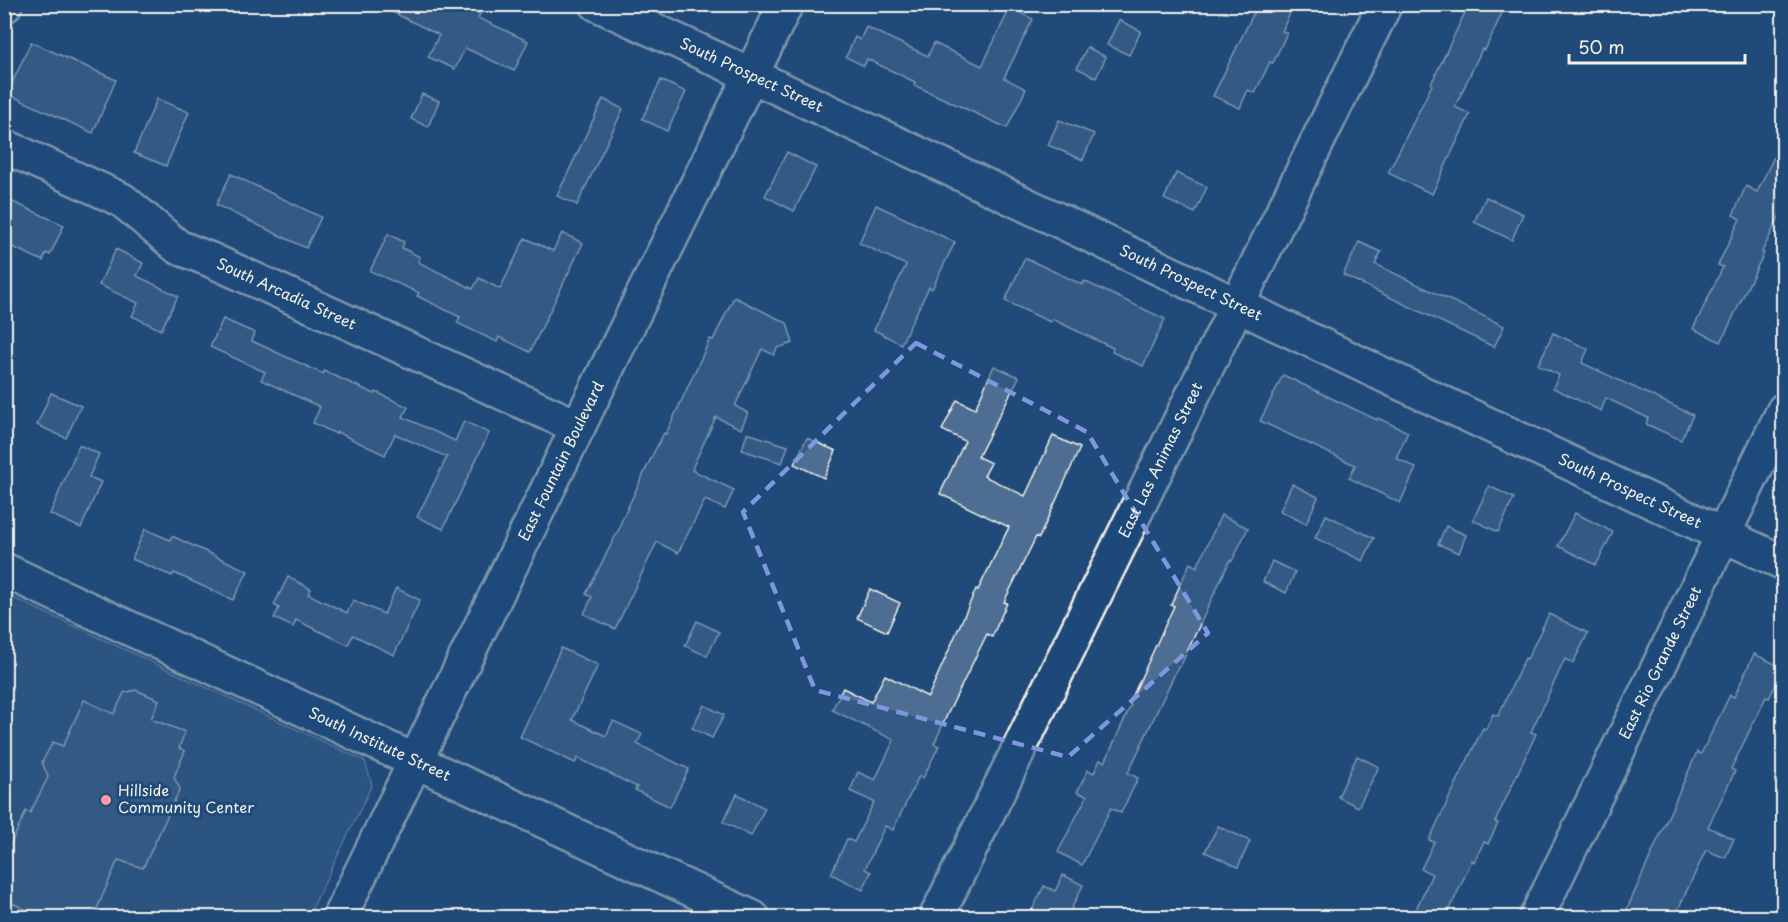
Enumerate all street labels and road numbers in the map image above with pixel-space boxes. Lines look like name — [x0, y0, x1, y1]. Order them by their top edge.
street label: South Prospect Street — [677, 31, 827, 117]
street label: South Prospect Street — [1116, 238, 1267, 326]
street label: South Arcadia Street — [213, 251, 360, 335]
street label: East Fountain Boulevard — [511, 377, 609, 544]
street label: East Las Animas Street — [1112, 378, 1208, 541]
street label: South Prospect Street — [1555, 446, 1706, 533]
street label: East Rio Grande Street — [1612, 582, 1706, 742]
street label: South Institute Street — [305, 700, 455, 786]

